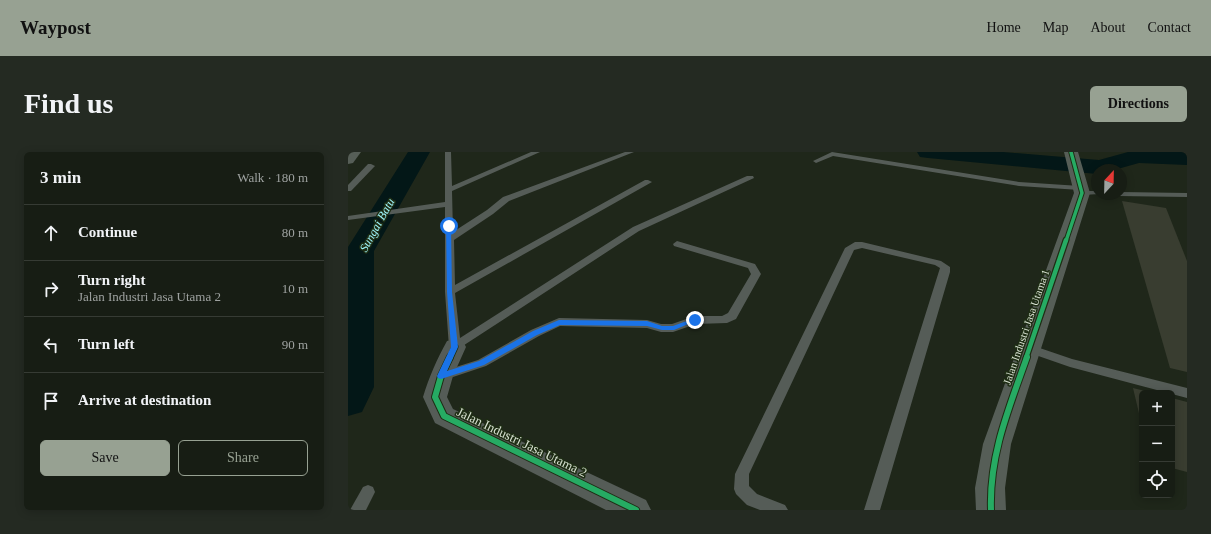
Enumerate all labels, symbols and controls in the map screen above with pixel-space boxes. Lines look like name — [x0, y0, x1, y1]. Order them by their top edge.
text: Waypost — [20, 17, 91, 38]
text: Home — [987, 20, 1021, 35]
text: Map — [1043, 20, 1068, 35]
text: About — [1090, 20, 1125, 35]
text: Contact — [1147, 20, 1191, 35]
button: Directions — [1090, 86, 1187, 122]
text: Find us — [24, 88, 114, 119]
north arrow — [1091, 164, 1127, 200]
text: 3 min — [40, 168, 81, 187]
text: Walk · 180 m — [237, 170, 308, 185]
water label: Sungai Batu — [357, 196, 397, 254]
route start — [440, 217, 458, 235]
icon: ahead — [40, 222, 62, 244]
text: Continue — [78, 224, 137, 240]
text: 80 m — [282, 225, 308, 240]
street label: Jalan Industri Jasa Utama 1 — [1001, 268, 1051, 386]
text: Turn right — [78, 272, 145, 288]
icon: right — [40, 278, 62, 300]
text: 10 m — [282, 281, 308, 296]
text: Jalan Industri Jasa Utama 2 — [78, 289, 221, 304]
route end — [686, 311, 704, 329]
icon: left — [40, 334, 62, 356]
text: Turn left — [78, 336, 135, 352]
text: 90 m — [282, 337, 308, 352]
icon: arrive — [40, 390, 62, 412]
map controls — [1139, 390, 1175, 498]
button: + — [1139, 390, 1175, 426]
text: Arrive at destination — [78, 392, 211, 408]
street label: Jalan Industri Jasa Utama 2 — [454, 404, 590, 480]
button: − — [1139, 426, 1175, 462]
button: Save — [40, 440, 170, 476]
button: Share — [178, 440, 308, 476]
button: locate — [1139, 462, 1175, 498]

